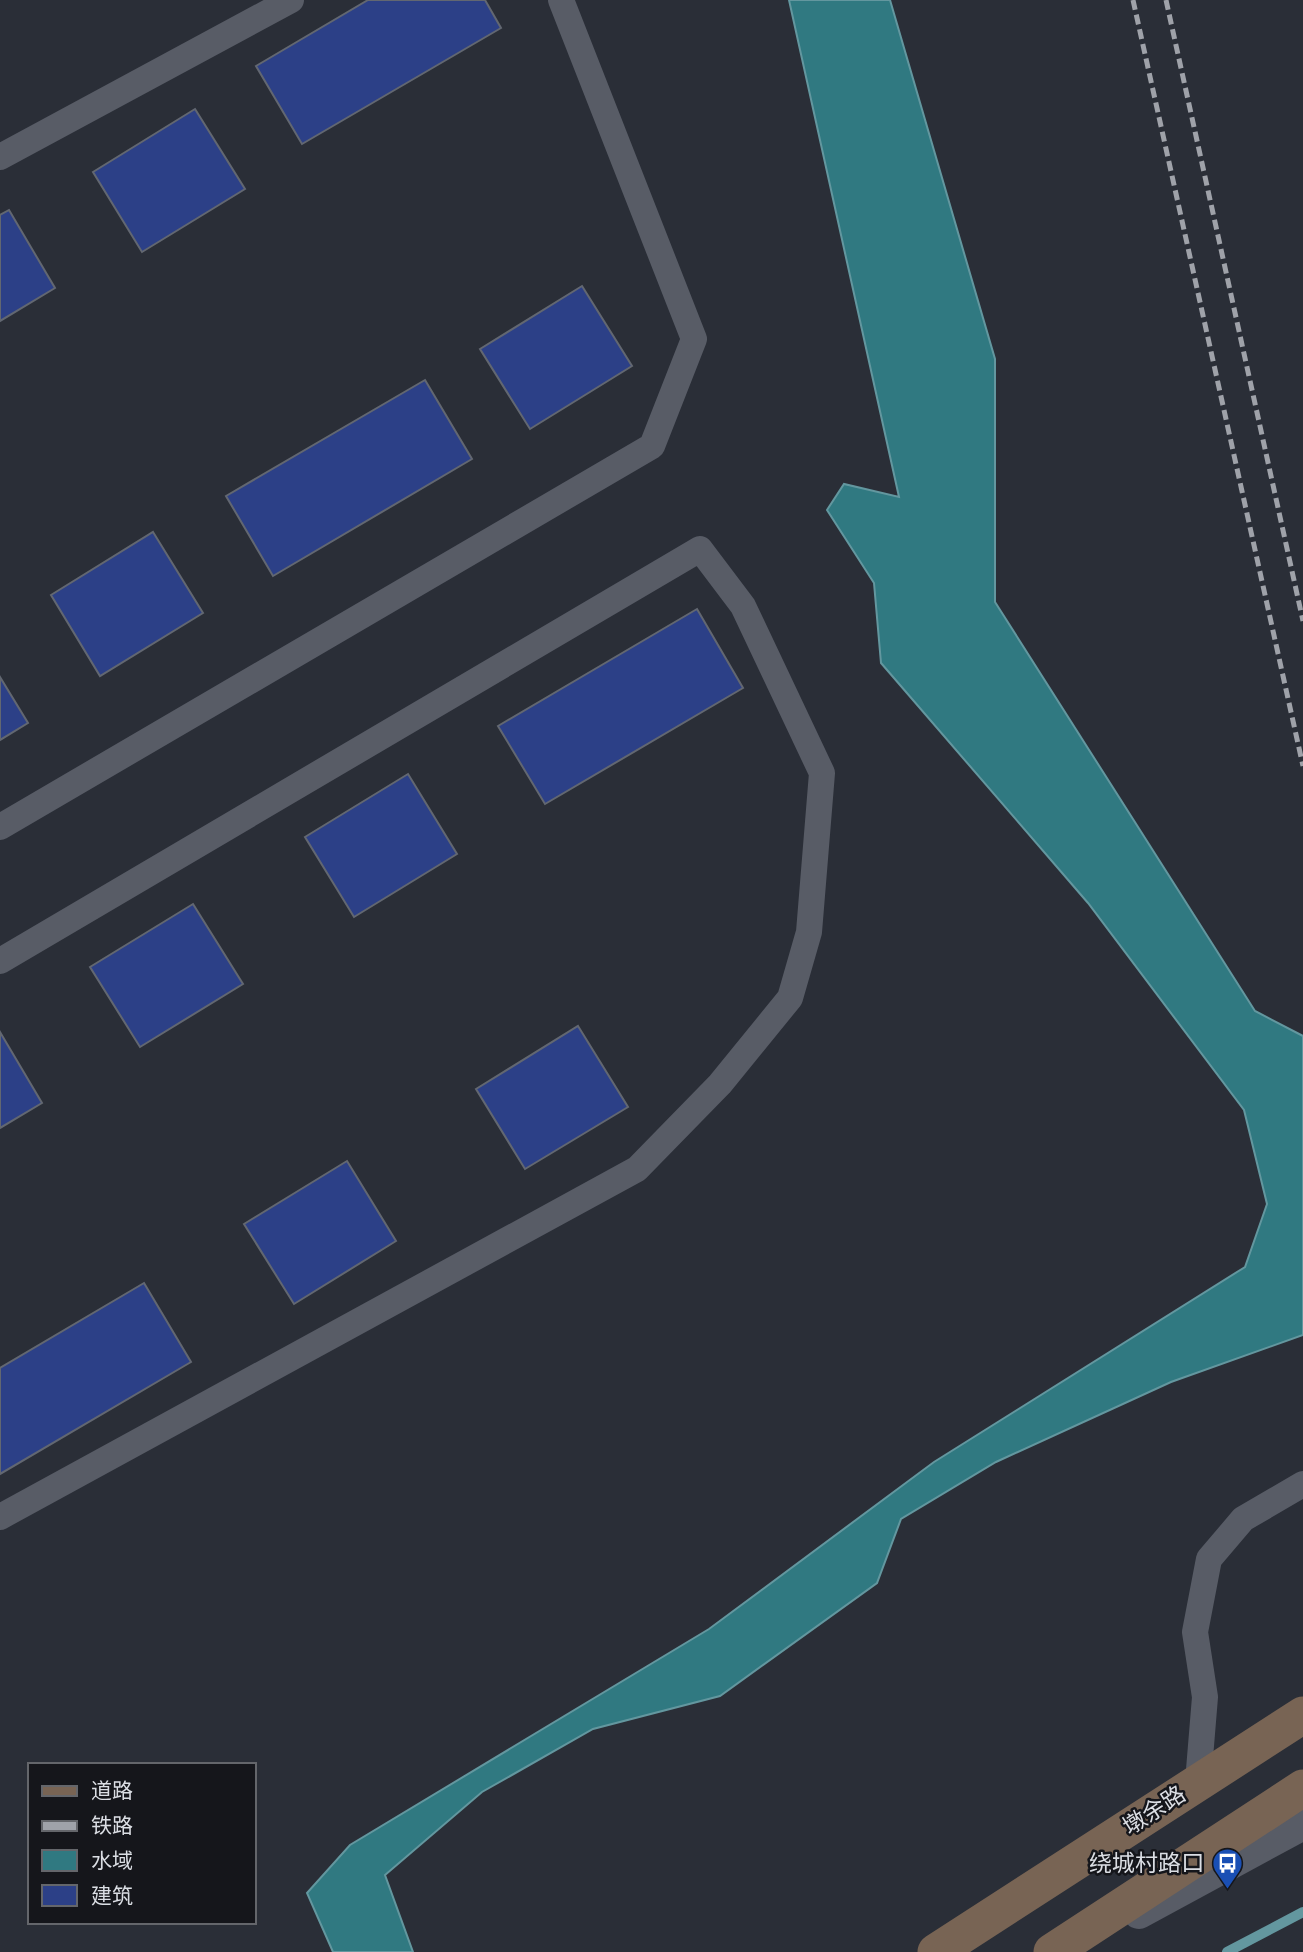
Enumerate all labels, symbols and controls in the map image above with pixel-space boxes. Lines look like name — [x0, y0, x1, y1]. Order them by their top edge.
legend — [28, 1763, 256, 1924]
text: 道路 — [91, 1779, 133, 1803]
street label: 墩余路 — [1118, 1780, 1191, 1841]
text: 铁路 — [91, 1814, 133, 1838]
bus stop icon: 绕城村路口 — [1210, 1846, 1244, 1890]
text: 水域 — [91, 1849, 133, 1873]
place label: 绕城村路口 — [1089, 1850, 1204, 1877]
text: 建筑 — [91, 1884, 133, 1908]

